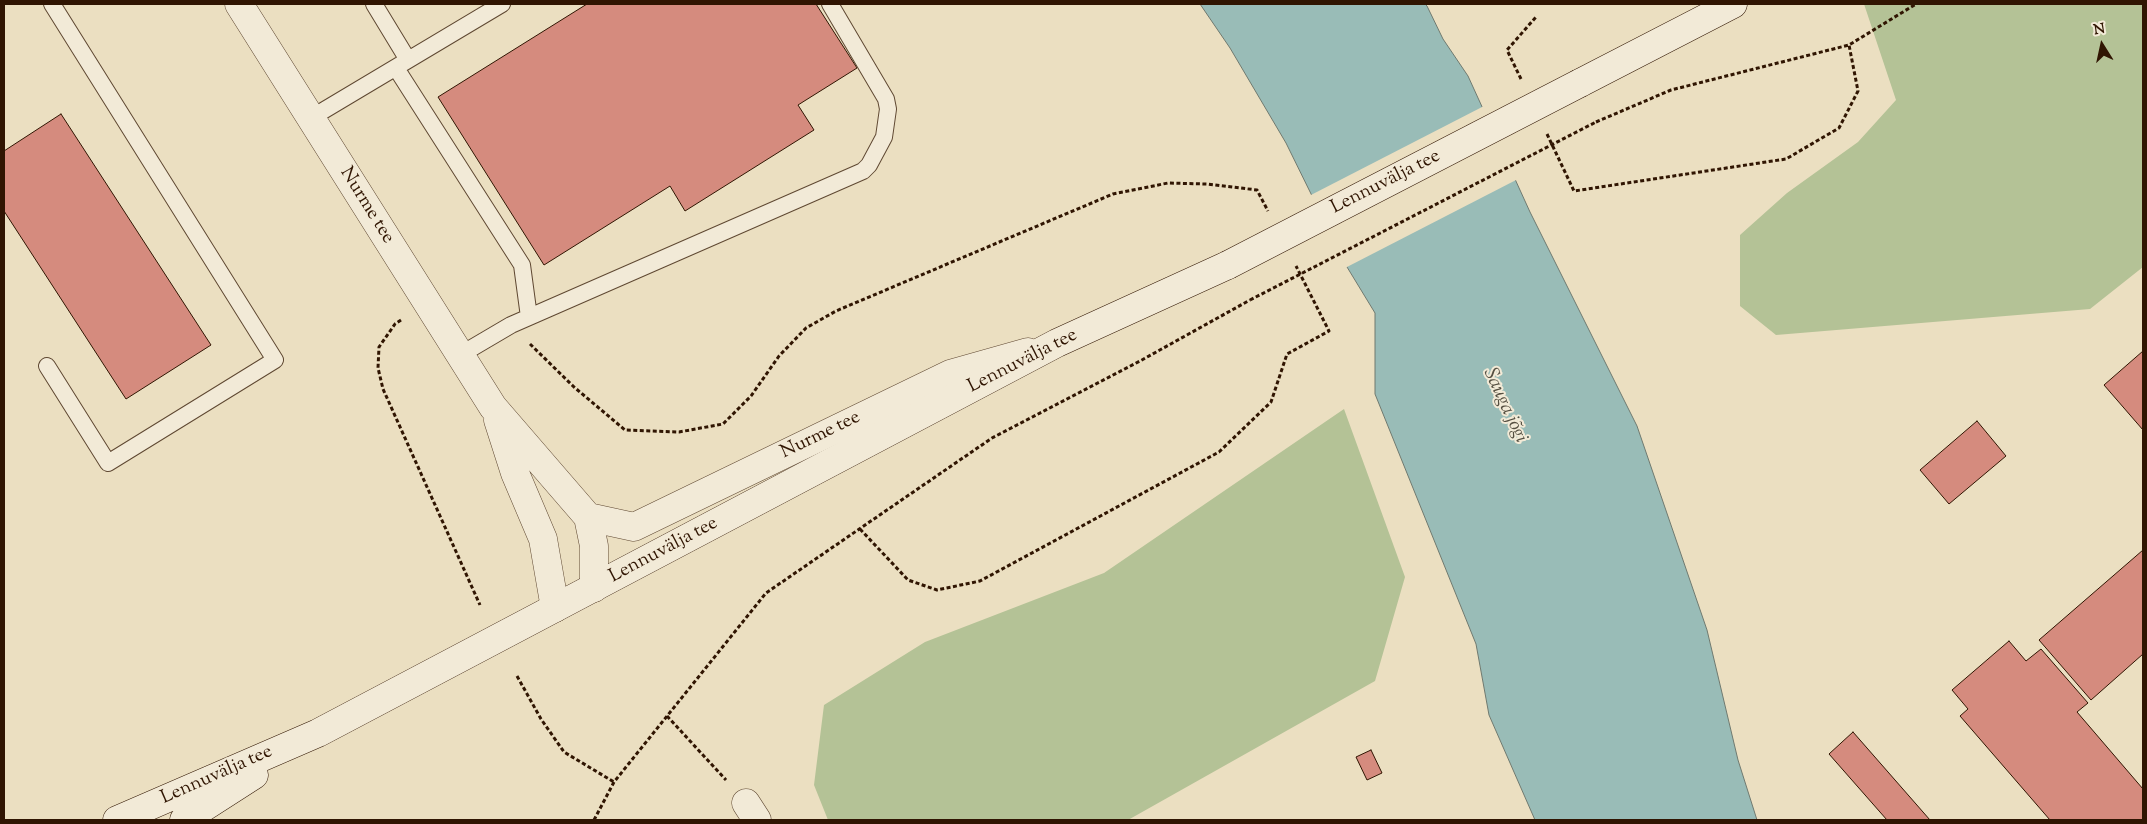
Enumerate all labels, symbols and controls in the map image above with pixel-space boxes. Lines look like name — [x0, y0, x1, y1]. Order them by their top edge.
text: N — [2092, 19, 2107, 41]
north arrow — [2077, 20, 2127, 70]
street label: Lennuvälja tee — [1328, 146, 1444, 220]
street label: Nurme tee — [334, 164, 398, 248]
street label: Lennuvälja tee — [965, 325, 1081, 399]
water label: Sauga jõgi — [1476, 365, 1532, 447]
street label: Nurme tee — [777, 407, 865, 465]
street label: Lennuvälja tee — [606, 513, 722, 589]
street label: Lennuvälja tee — [158, 741, 276, 811]

